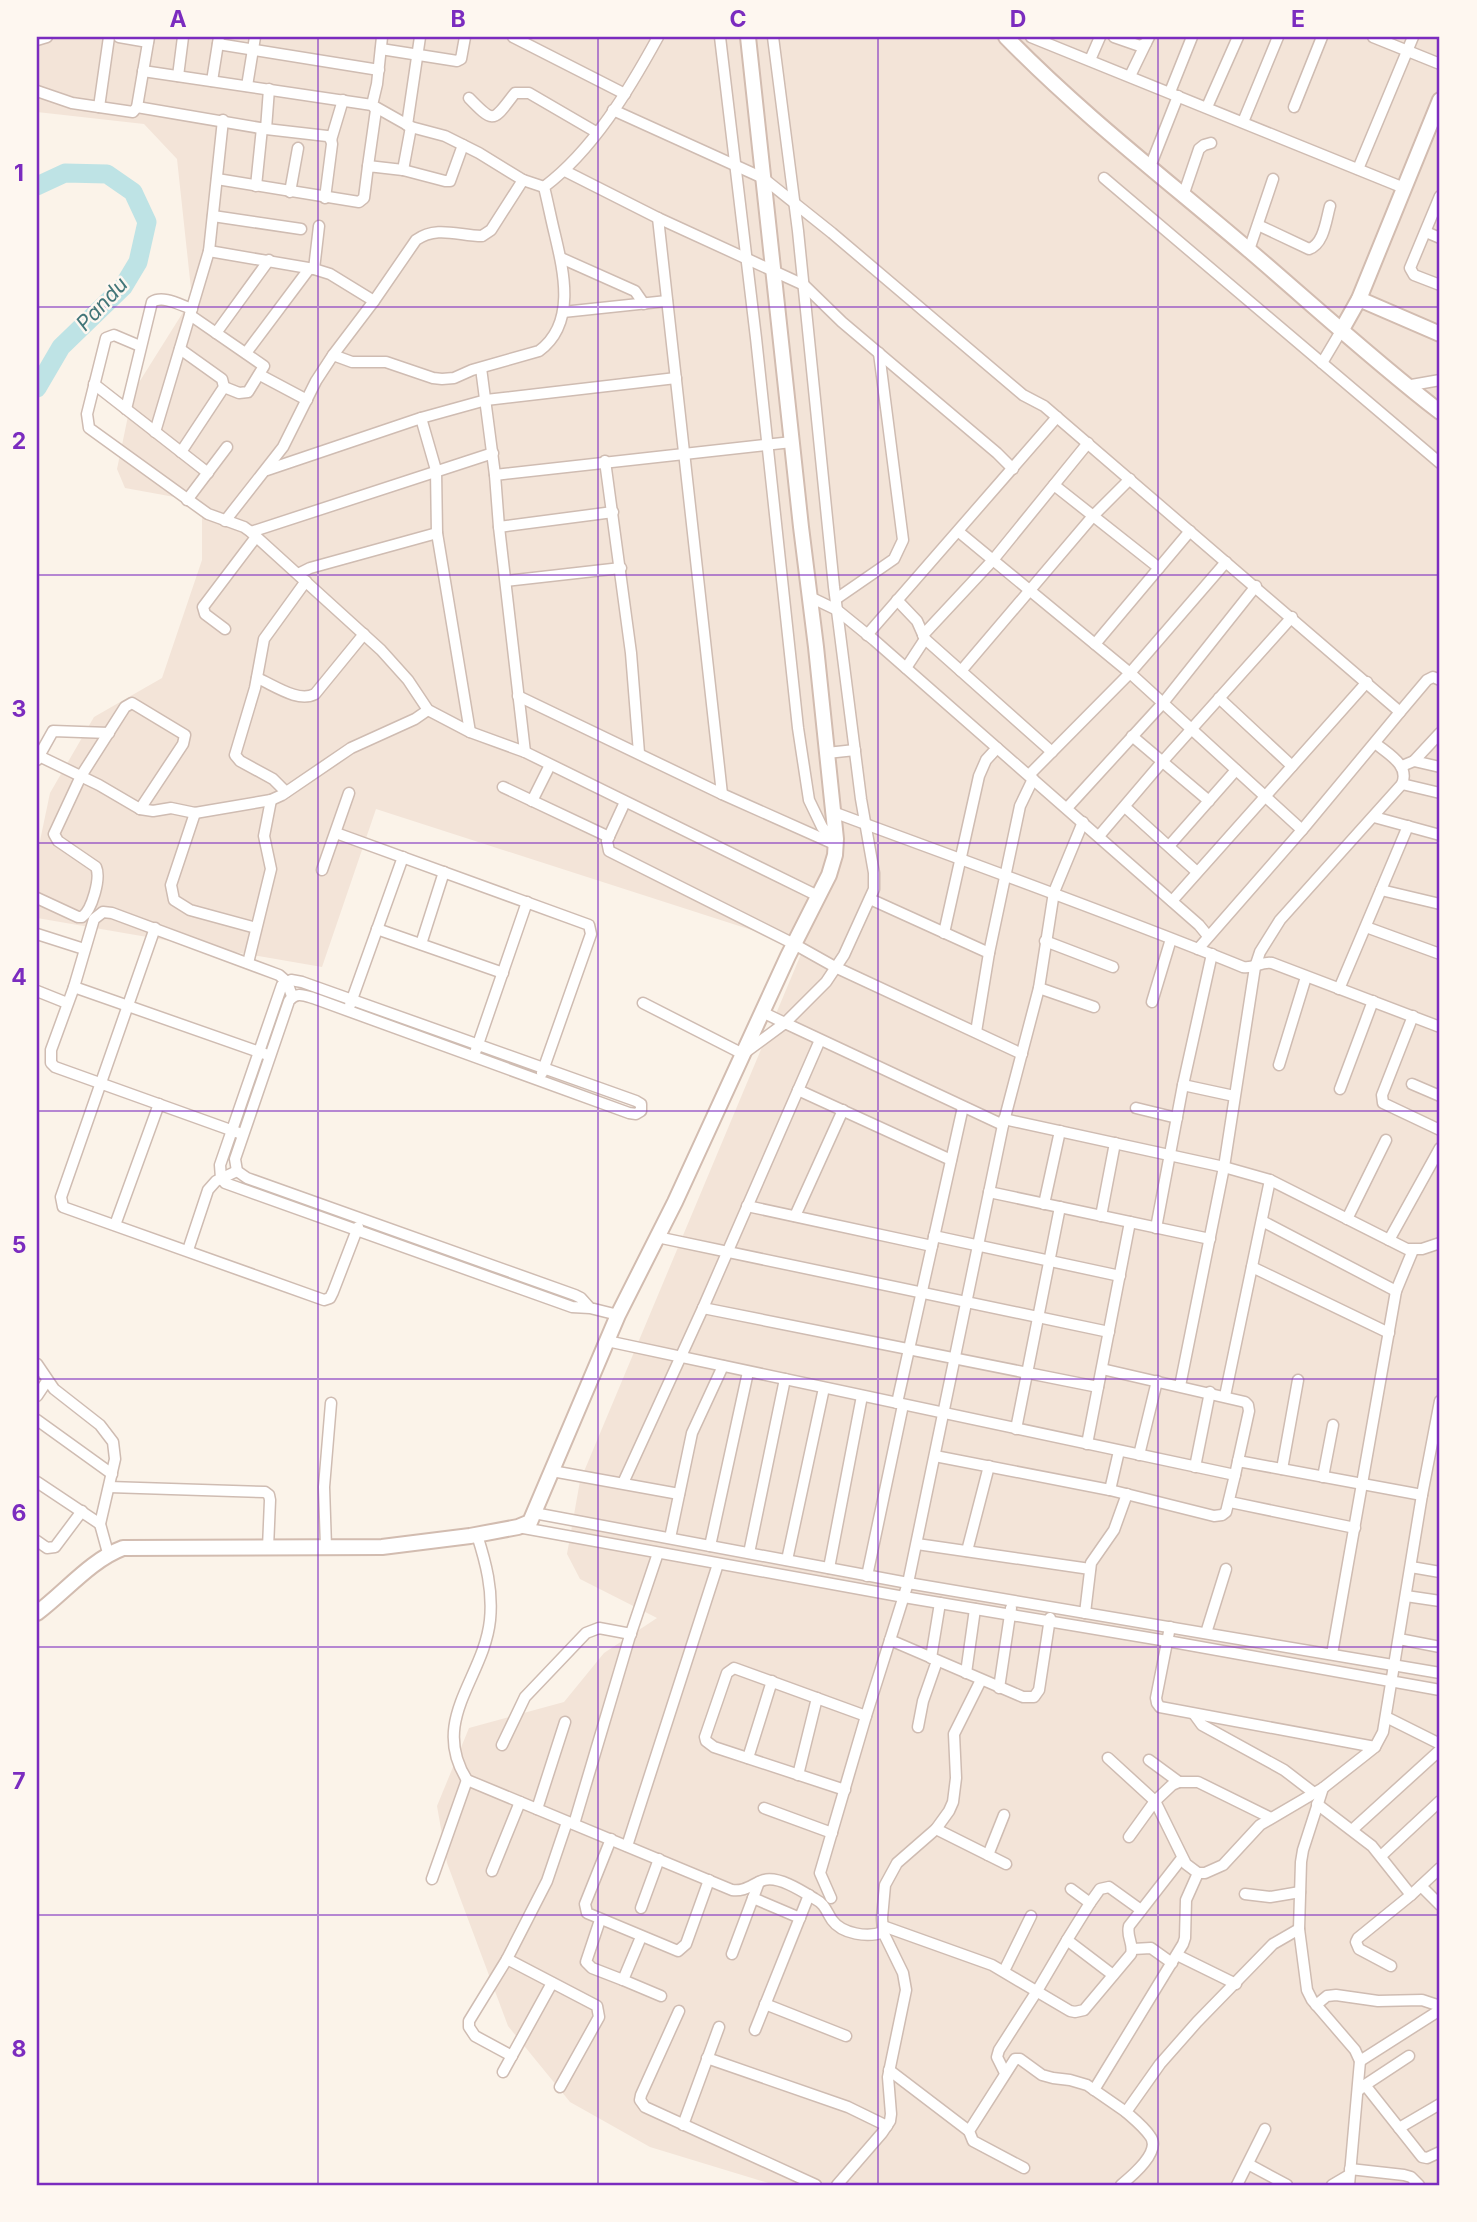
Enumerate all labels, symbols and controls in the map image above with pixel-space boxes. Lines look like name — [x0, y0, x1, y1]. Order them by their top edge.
text: A — [169, 5, 187, 33]
text: B — [450, 5, 466, 33]
text: C — [729, 5, 747, 33]
text: D — [1010, 5, 1026, 33]
text: E — [1291, 5, 1305, 33]
text: 1 — [14, 159, 24, 187]
water label: Pandu — [71, 272, 133, 336]
text: 2 — [12, 427, 26, 455]
text: 3 — [12, 695, 26, 723]
text: 4 — [11, 963, 27, 991]
text: 5 — [12, 1231, 26, 1259]
text: 6 — [12, 1499, 26, 1527]
text: 7 — [12, 1767, 26, 1795]
text: 8 — [12, 2035, 26, 2063]

